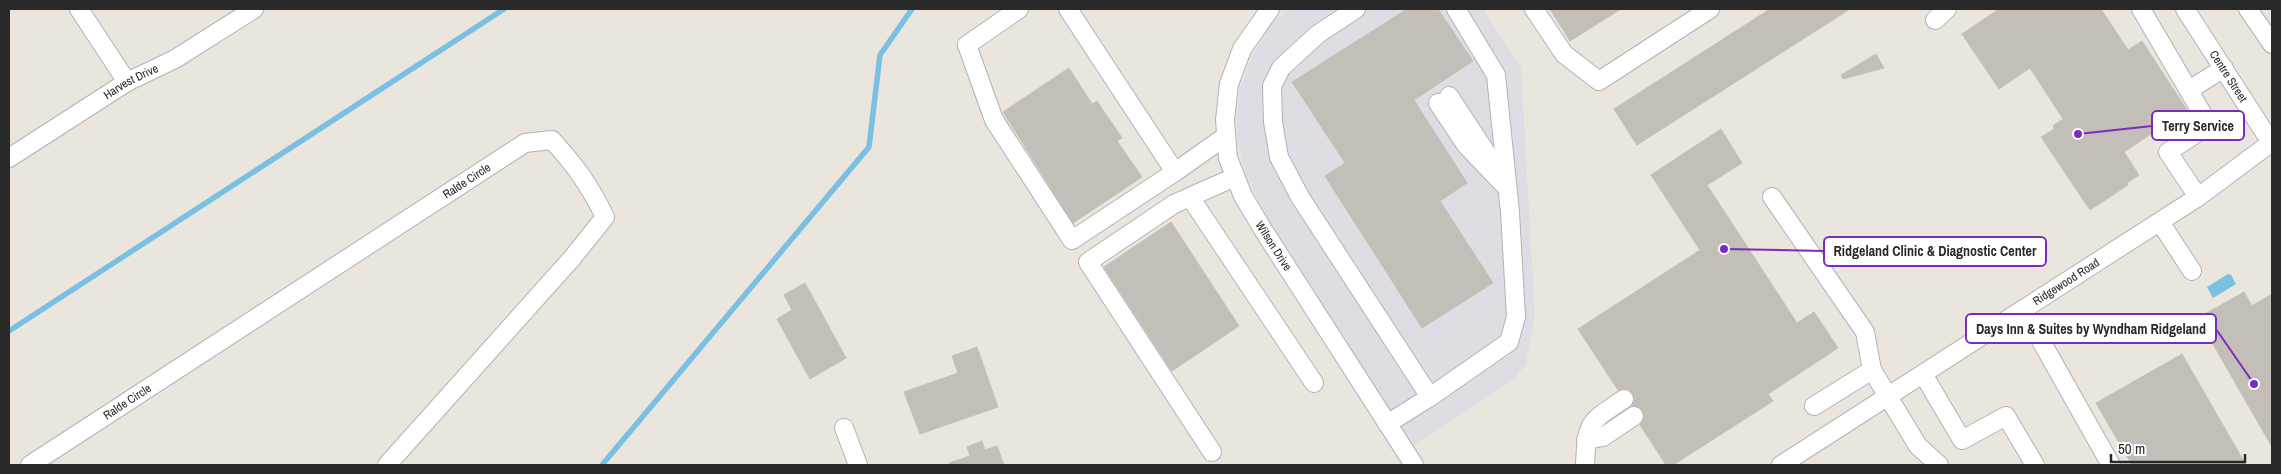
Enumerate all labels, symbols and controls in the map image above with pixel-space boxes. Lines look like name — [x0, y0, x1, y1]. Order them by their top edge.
street label: Centre Street — [2206, 47, 2251, 105]
street label: Harvest Drive — [100, 60, 161, 103]
callout: Terry Service — [2152, 111, 2244, 140]
text: Terry Service — [2162, 117, 2234, 135]
street label: Ralde Circle — [440, 159, 494, 202]
street label: Wilson Drive — [1252, 218, 1296, 274]
callout: Ridgeland Clinic & Diagnostic Center — [1824, 237, 2046, 266]
text: Ridgeland Clinic & Diagnostic Center — [1834, 242, 2037, 260]
street label: Ridgewood Road — [2030, 254, 2103, 309]
callout: Days Inn & Suites by Wyndham Ridgeland — [1966, 314, 2216, 343]
text: Days Inn & Suites by Wyndham Ridgeland — [1976, 320, 2206, 338]
street label: Ralde Circle — [100, 380, 154, 423]
scale bar — [2111, 432, 2245, 464]
text: 50 m — [2118, 438, 2145, 459]

